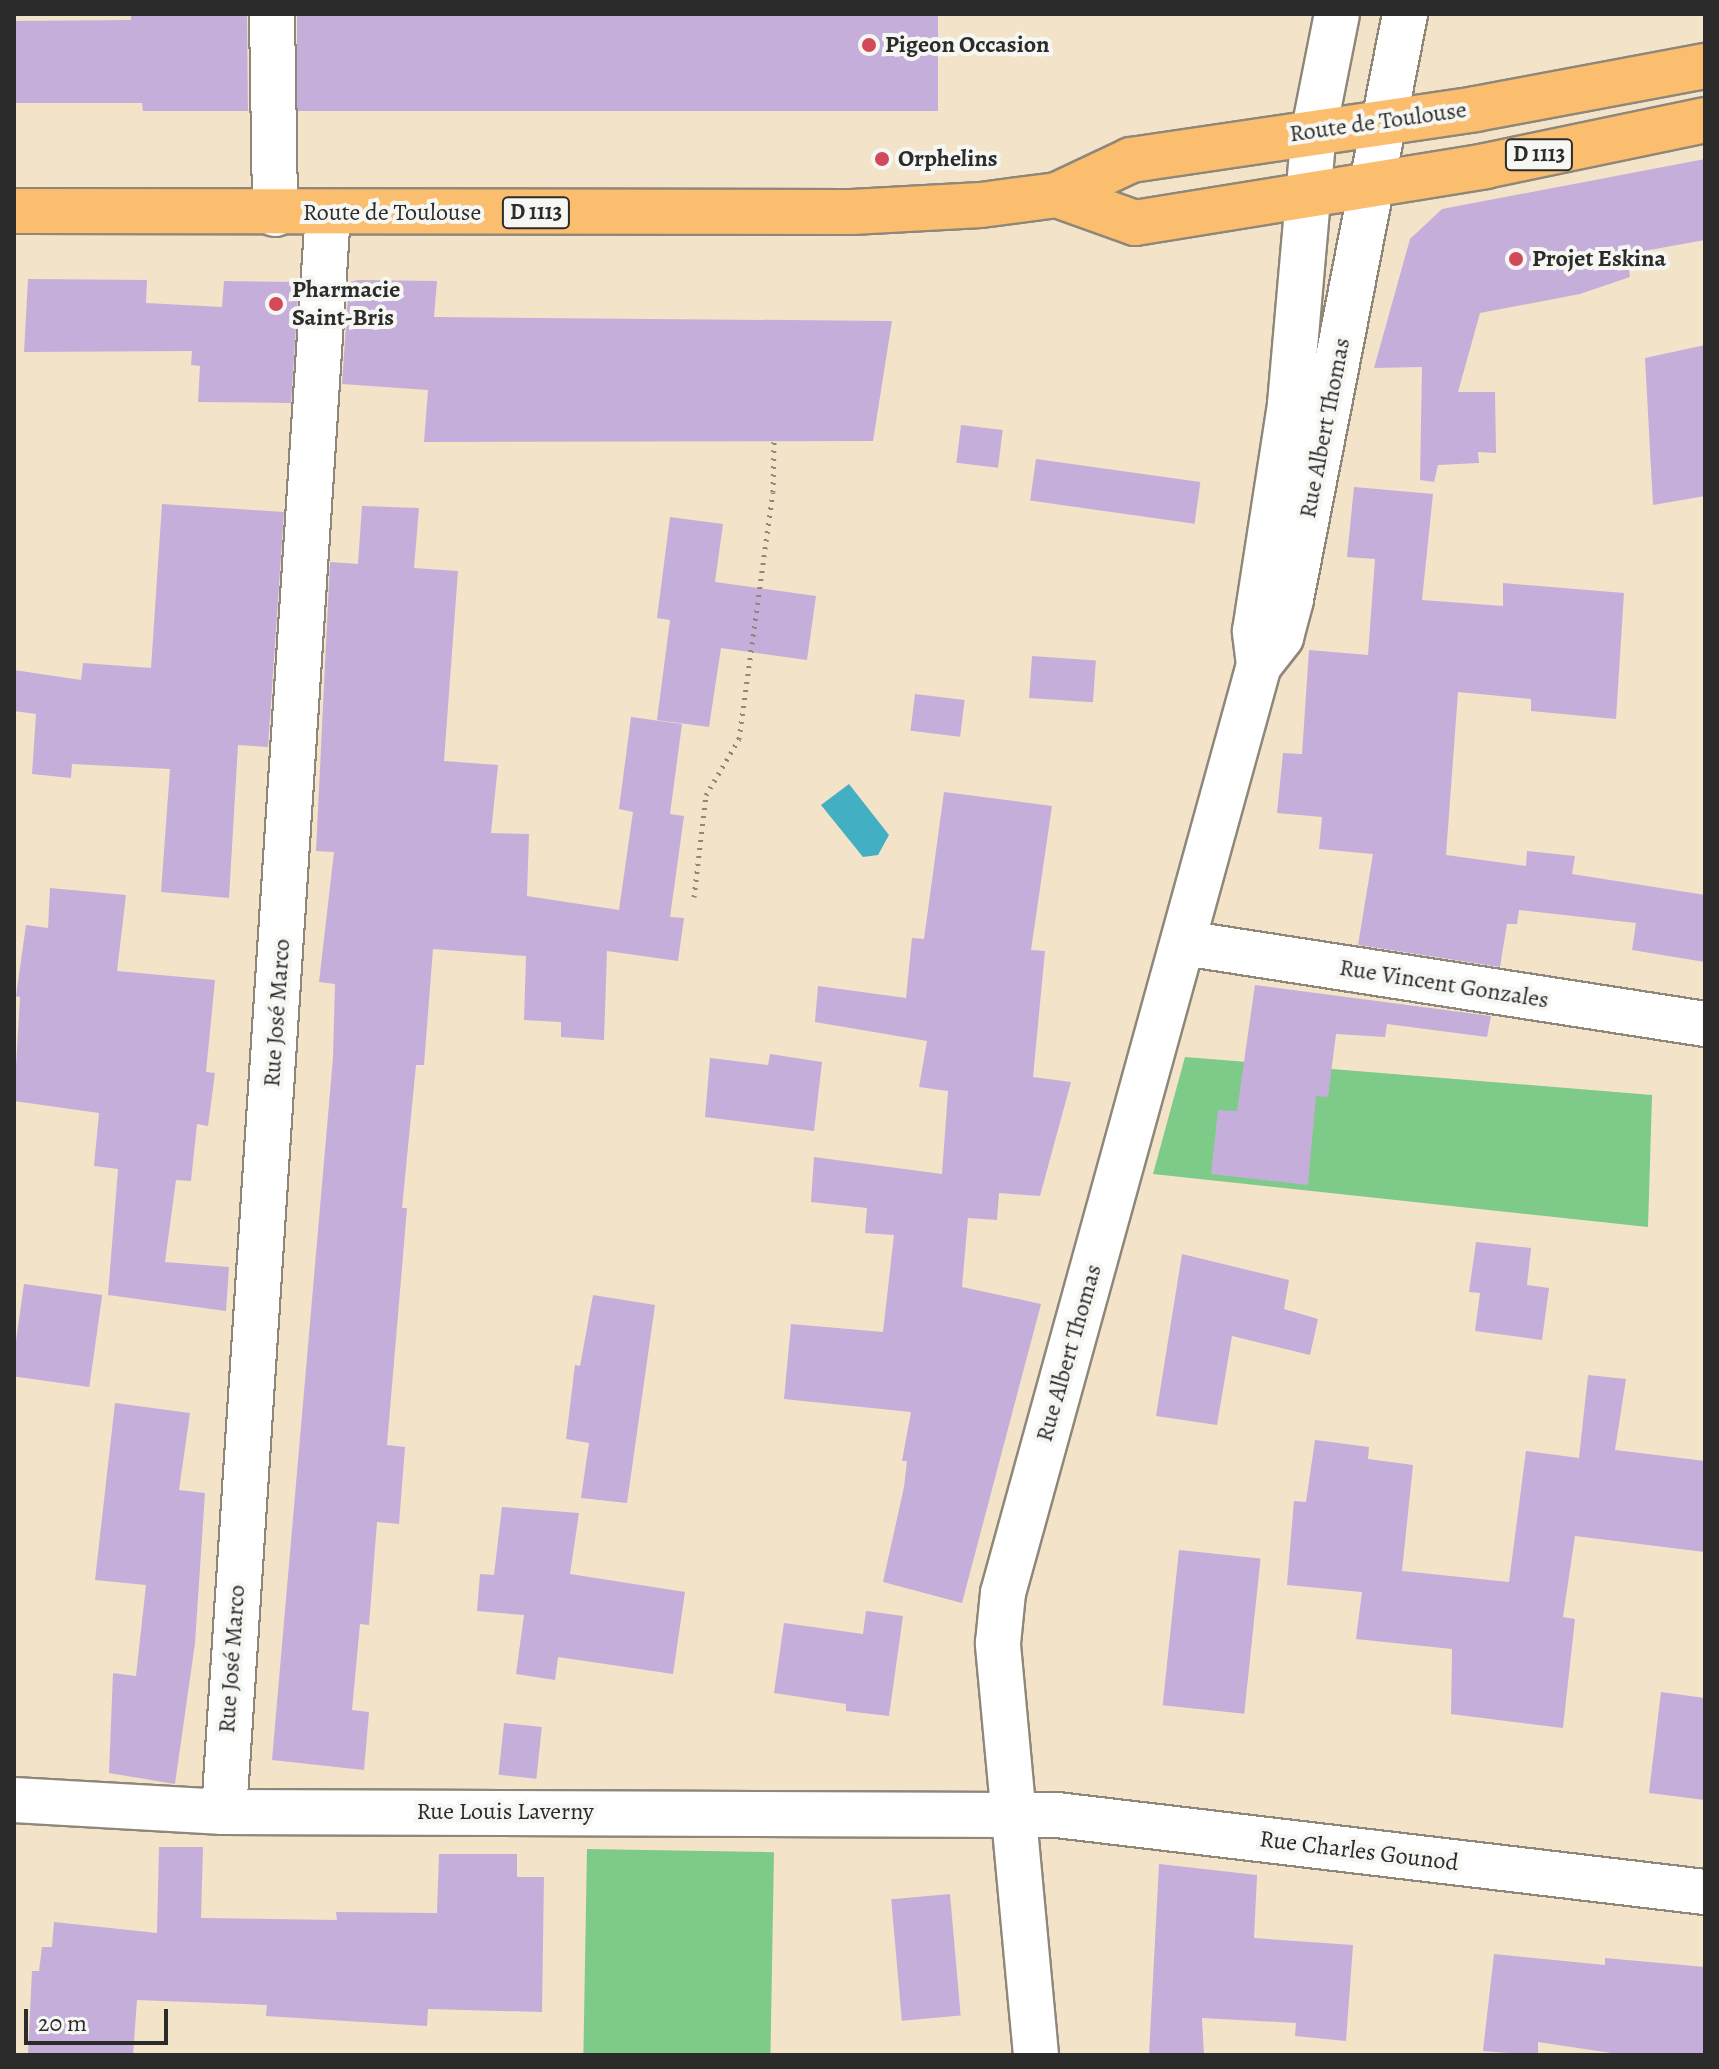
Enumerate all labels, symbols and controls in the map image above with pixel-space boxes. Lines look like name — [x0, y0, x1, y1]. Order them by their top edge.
place label: Pigeon Occasion — [885, 31, 1050, 59]
marker: Pigeon Occasion — [860, 36, 878, 54]
street label: Route de Toulouse — [1288, 95, 1468, 149]
road number: D 1113 — [1503, 137, 1575, 173]
place label: Orphelins — [898, 145, 997, 173]
marker: Orphelins — [873, 150, 891, 168]
road number: D 1113 — [500, 195, 572, 231]
street label: Route de Toulouse — [303, 199, 481, 227]
place label: Projet Eskina — [1532, 245, 1666, 273]
marker: Projet Eskina — [1507, 250, 1525, 268]
place label: Pharmacie Saint-Bris — [292, 276, 400, 332]
marker: Pharmacie Saint-Bris — [267, 295, 285, 313]
street label: Rue Albert Thomas — [1293, 335, 1357, 521]
street label: Rue José Marco — [257, 938, 297, 1088]
street label: Rue Vincent Gonzales — [1337, 953, 1551, 1015]
street label: Rue Albert Thomas — [1030, 1261, 1108, 1445]
street label: Rue José Marco — [212, 1584, 252, 1734]
street label: Rue Louis Laverny — [416, 1798, 594, 1826]
street label: Rue Charles Gounod — [1258, 1825, 1460, 1877]
scale bar — [28, 1993, 172, 2043]
text: 20 m — [38, 2007, 87, 2039]

